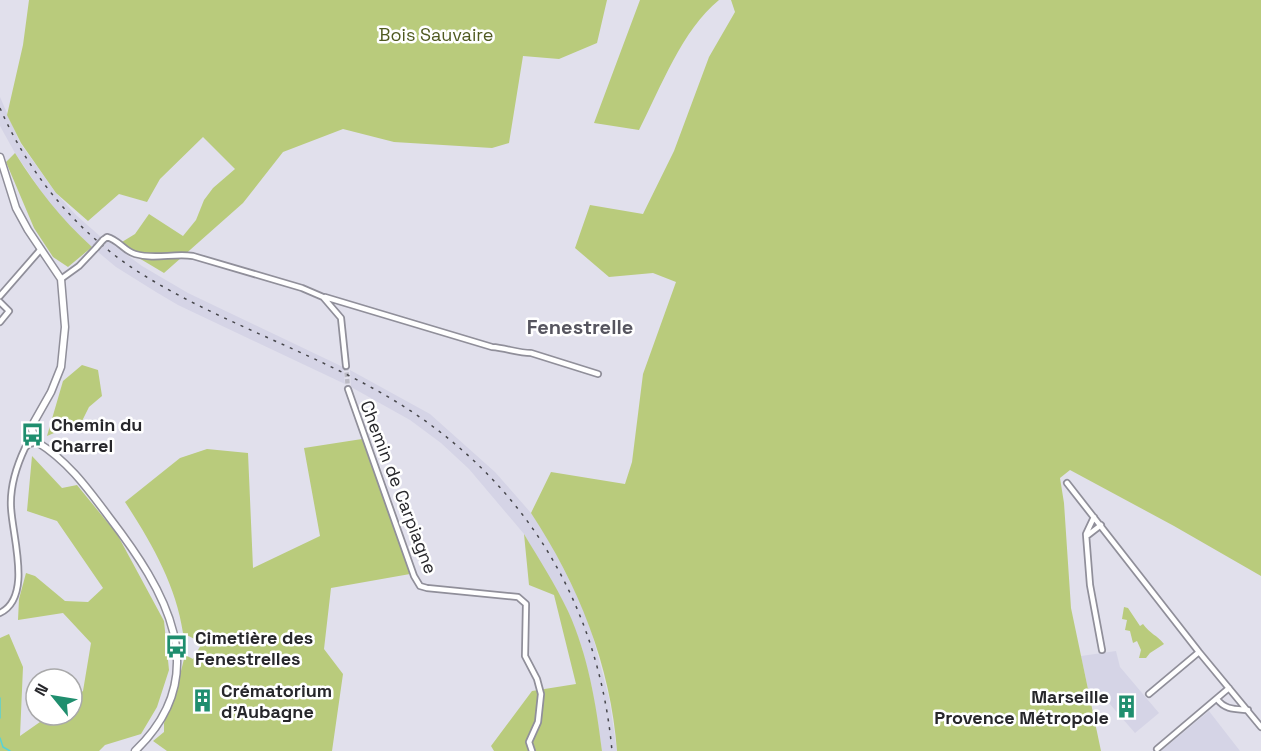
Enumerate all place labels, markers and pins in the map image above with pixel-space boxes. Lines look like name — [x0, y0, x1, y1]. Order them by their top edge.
place label: Chemin du Charrel — [51, 413, 142, 457]
bus stop icon: Chemin du Charrel — [20, 421, 46, 447]
place label: Cimetière des Fenestrelles — [195, 626, 313, 670]
bus stop icon: Cimetière des Fenestrelles — [164, 634, 190, 660]
place label: Crématorium d'Aubagne — [221, 679, 332, 723]
place label: Marseille Provence Métropole — [934, 685, 1109, 729]
building icon: Crématorium d'Aubagne — [190, 687, 216, 713]
building icon: Marseille Provence Métropole — [1114, 693, 1140, 719]

